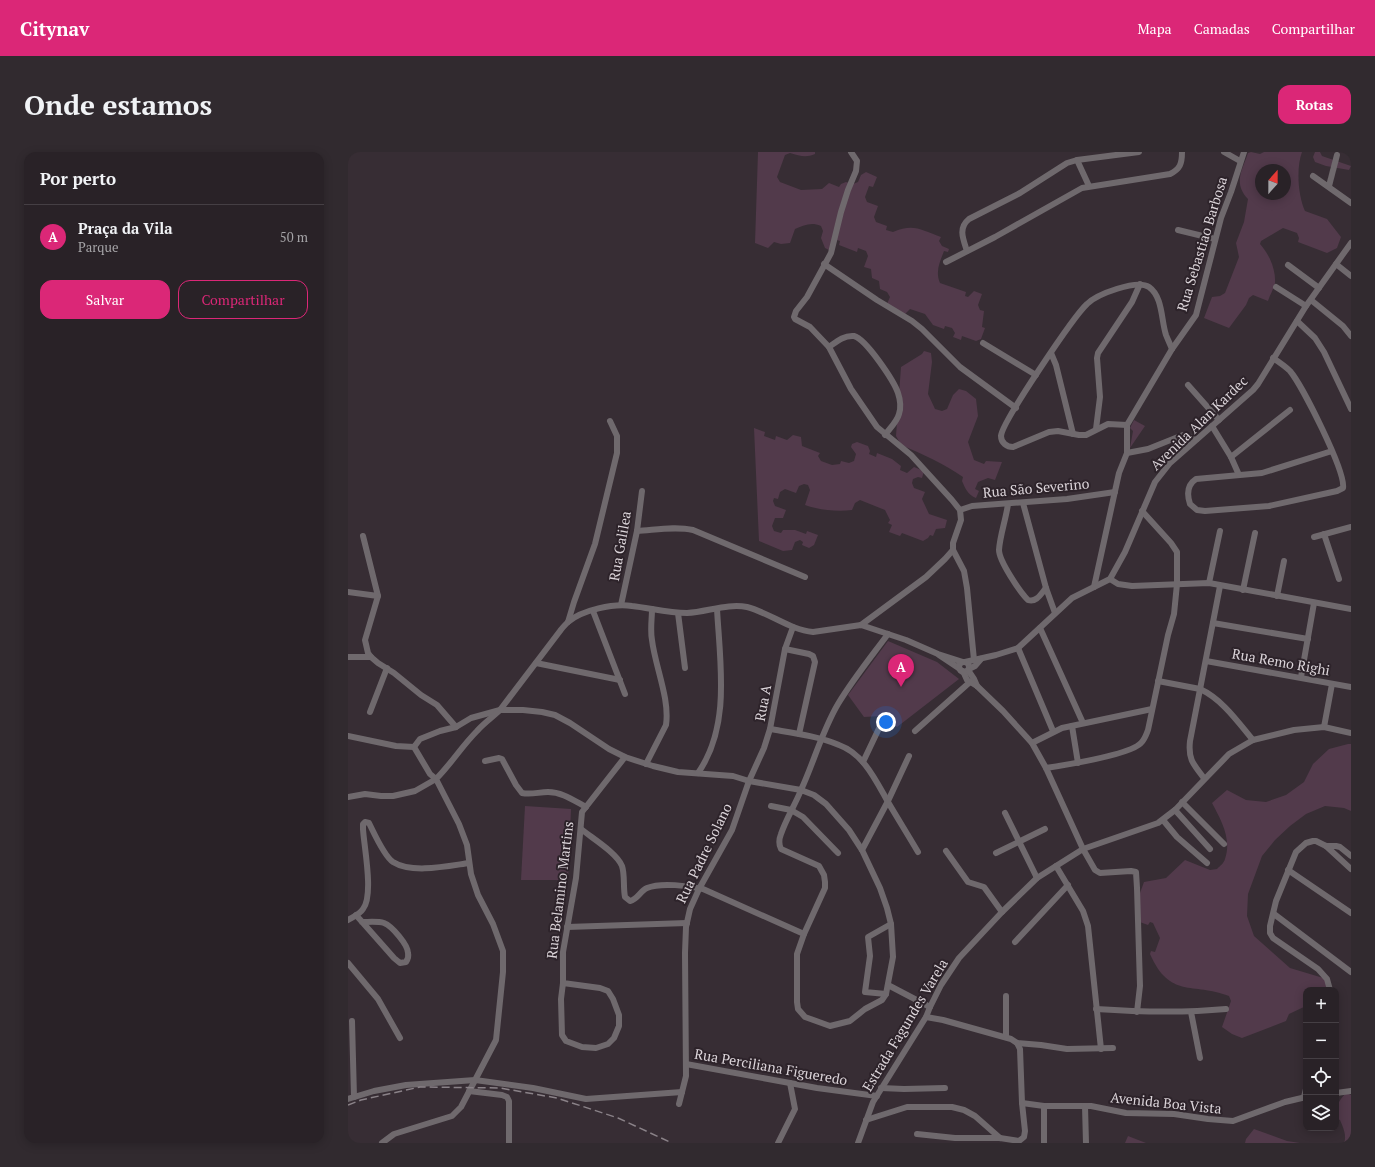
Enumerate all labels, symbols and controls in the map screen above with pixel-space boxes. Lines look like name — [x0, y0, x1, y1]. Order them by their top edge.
text: Citynav — [20, 16, 89, 41]
text: Mapa — [1137, 19, 1172, 38]
text: Camadas — [1194, 19, 1250, 38]
text: Compartilhar — [1272, 19, 1355, 38]
button: Rotas — [1278, 85, 1351, 124]
text: Onde estamos — [24, 86, 212, 123]
north arrow — [1255, 164, 1291, 200]
text: Por perto — [40, 167, 116, 190]
street label: Rua Sebastiao Barbosa — [1172, 174, 1231, 314]
text: Praça da Vila — [78, 218, 173, 238]
text: A — [48, 228, 58, 246]
text: 50 m — [280, 228, 308, 246]
text: Parque — [78, 238, 118, 256]
button: Salvar — [40, 280, 170, 319]
button: Compartilhar — [178, 280, 308, 319]
street label: Avenida Alan Kardec — [1146, 371, 1251, 474]
street label: Rua São Severino — [982, 473, 1090, 502]
street label: Rua Galilea — [604, 509, 635, 582]
street label: Rua Remo Righi — [1231, 644, 1332, 679]
pin: A — [888, 654, 914, 687]
street label: Rua A — [750, 683, 775, 723]
your location — [876, 712, 896, 732]
street label: Rua Padre Solano — [671, 799, 736, 906]
street label: Rua Belamino Martins — [542, 820, 577, 960]
street label: Estrada Fagundes Varela — [857, 955, 952, 1095]
map controls — [1303, 987, 1339, 1131]
button: + — [1303, 987, 1339, 1023]
button: − — [1303, 1023, 1339, 1059]
street label: Rua Perciliana Figueredo — [693, 1044, 849, 1089]
button: locate — [1303, 1059, 1339, 1095]
street label: Avenida Boa Vista — [1109, 1087, 1223, 1118]
button: layers — [1303, 1095, 1339, 1131]

